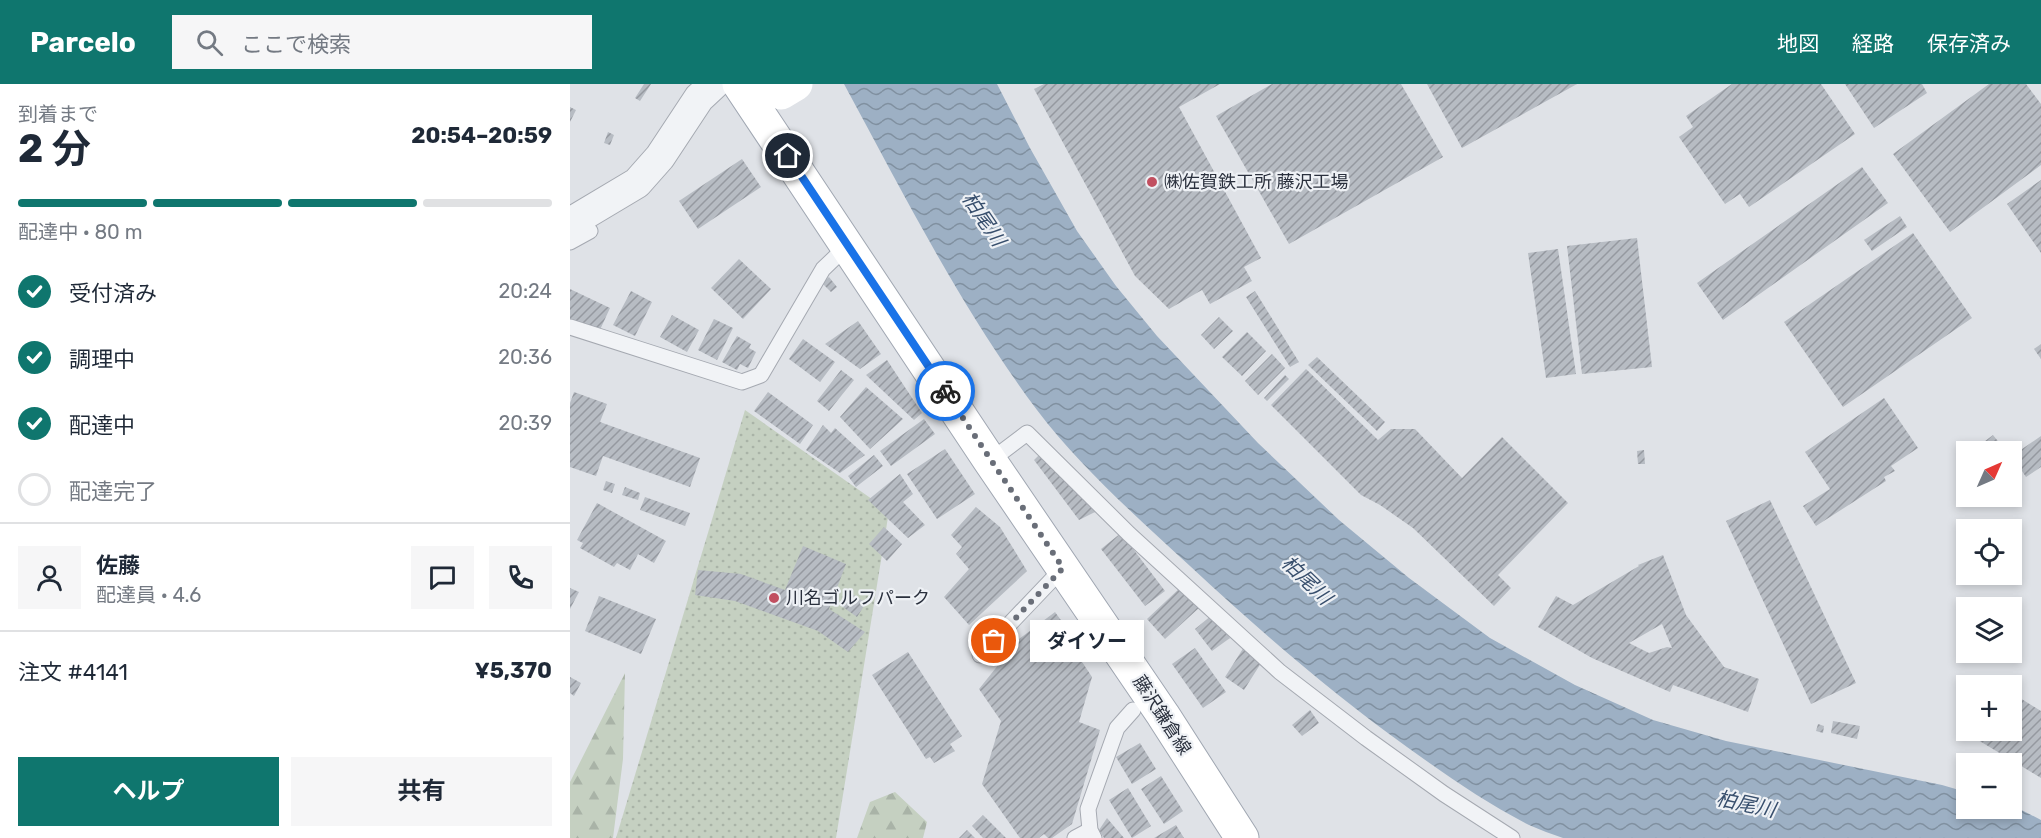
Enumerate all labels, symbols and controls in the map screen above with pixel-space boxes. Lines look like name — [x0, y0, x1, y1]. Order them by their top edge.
search box — [172, 15, 592, 69]
text: Parcelo — [30, 26, 136, 59]
icon: search — [193, 26, 226, 59]
text: ここで検索 — [241, 31, 351, 58]
text: 地図 — [1777, 31, 1819, 56]
text: 経路 — [1852, 31, 1894, 56]
text: 保存済み — [1927, 31, 2011, 56]
text: 到着まで — [18, 102, 98, 126]
text: 20:54–20:59 — [411, 122, 552, 149]
text: 2 分 — [18, 126, 91, 172]
pin — [762, 130, 813, 181]
icon: home — [771, 139, 804, 172]
place label: ㈱佐賀鉄工所 藤沢工場 — [1164, 171, 1348, 193]
marker: ㈱佐賀鉄工所 藤沢工場 — [1145, 175, 1159, 189]
water label: 柏尾川 — [957, 187, 1012, 252]
text: 配達中 · 80 m — [18, 220, 143, 244]
icon: check — [18, 275, 51, 308]
text: 20:24 — [498, 279, 552, 303]
text: 受付済み — [69, 280, 157, 307]
icon: check — [18, 341, 51, 374]
text: 20:36 — [498, 345, 552, 369]
text: 調理中 — [69, 346, 135, 373]
courier — [915, 361, 975, 421]
icon: bike — [929, 375, 962, 408]
icon: check — [18, 407, 51, 440]
text: 20:39 — [499, 411, 552, 435]
text: 配達中 — [69, 412, 135, 439]
north arrow — [1956, 441, 2022, 507]
map controls — [1956, 441, 2022, 819]
text: 配達完了 — [69, 478, 157, 505]
button: locate — [1956, 519, 2022, 585]
button: person — [18, 546, 81, 609]
button: chat — [411, 546, 474, 609]
button: phone — [489, 546, 552, 609]
water label: 柏尾川 — [1277, 551, 1338, 611]
text: 佐藤 — [96, 552, 140, 579]
text: 配達員 · 4.6 — [96, 583, 201, 607]
place label: 川名ゴルフパーク — [786, 587, 930, 609]
marker: 川名ゴルフパーク — [767, 591, 781, 605]
button: layers — [1956, 597, 2022, 663]
pin — [968, 615, 1019, 666]
callout: ダイソー — [1030, 620, 1144, 662]
icon: bag — [977, 624, 1010, 657]
text: ダイソー — [1047, 629, 1127, 653]
text: ¥5,370 — [475, 657, 552, 684]
text: 注文 #4141 — [18, 659, 128, 686]
street label: 藤沢鎌倉線 — [1128, 671, 1196, 759]
button: + — [1956, 675, 2022, 741]
button: − — [1956, 753, 2022, 819]
button: ヘルプ — [18, 757, 279, 826]
button: 共有 — [291, 757, 552, 826]
water label: 柏尾川 — [1714, 786, 1780, 822]

